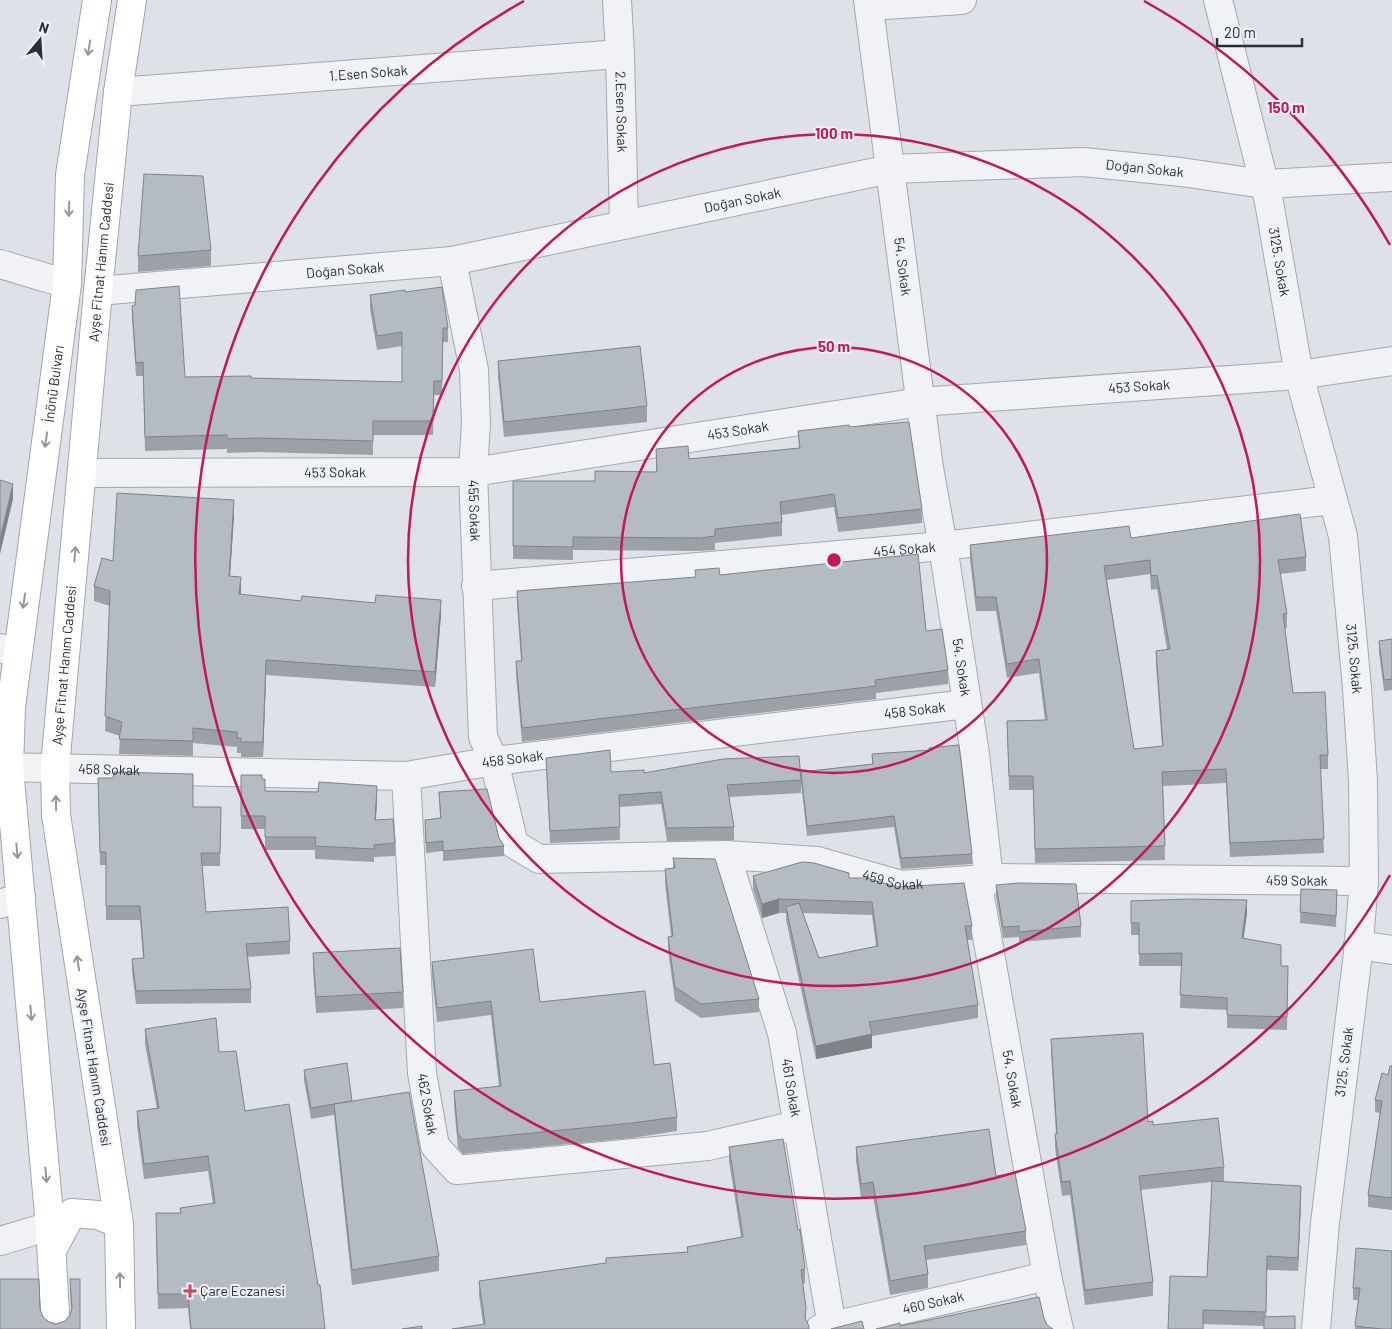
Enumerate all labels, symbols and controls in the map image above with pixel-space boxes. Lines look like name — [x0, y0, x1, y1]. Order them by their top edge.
north arrow — [15, 15, 65, 65]
scale bar — [1217, 15, 1302, 47]
text: N — [37, 18, 51, 37]
text: 20 m — [1224, 23, 1256, 41]
one-way arrow — [84, 40, 94, 56]
street label: 1.Esen Sokak — [328, 61, 408, 84]
street label: 2.Esen Sokak — [612, 71, 631, 153]
text: 150 m — [1267, 98, 1305, 116]
text: 100 m — [815, 124, 853, 142]
street label: Doğan Sokak — [1105, 155, 1185, 180]
street label: Ayşe Fitnat Hanım Caddesi — [84, 181, 117, 342]
street label: Doğan Sokak — [702, 183, 782, 216]
one-way arrow — [64, 201, 73, 217]
street label: 3125. Sokak — [1265, 226, 1294, 298]
street label: 54. Sokak — [891, 237, 915, 297]
street label: Doğan Sokak — [305, 258, 385, 281]
text: 50 m — [818, 337, 850, 355]
street label: İnönü Bulvarı — [40, 344, 67, 423]
street label: 453 Sokak — [1108, 375, 1170, 397]
street label: 453 Sokak — [706, 417, 770, 443]
one-way arrow — [41, 432, 51, 448]
street label: 453 Sokak — [304, 463, 366, 480]
street label: 455 Sokak — [465, 479, 485, 542]
street label: 454 Sokak — [873, 538, 936, 560]
one-way arrow — [70, 546, 80, 562]
centre of rings — [825, 551, 843, 569]
street label: Ayşe Fitnat Hanım Caddesi — [48, 585, 79, 746]
one-way arrow — [19, 593, 29, 609]
street label: 3125. Sokak — [1343, 623, 1366, 694]
street label: 54. Sokak — [949, 637, 975, 698]
street label: 458 Sokak — [883, 698, 946, 722]
street label: 458 Sokak — [480, 746, 544, 771]
street label: 458 Sokak — [78, 760, 140, 778]
one-way arrow — [51, 795, 61, 811]
one-way arrow — [12, 843, 21, 859]
street label: 459 Sokak — [860, 865, 923, 893]
street label: 459 Sokak — [1266, 871, 1328, 889]
one-way arrow — [73, 956, 83, 972]
street label: Ayşe Fitnat Hanım Caddesi — [74, 987, 115, 1147]
one-way arrow — [26, 1005, 36, 1021]
street label: 3125. Sokak — [1331, 1026, 1356, 1098]
street label: 54. Sokak — [999, 1049, 1026, 1109]
street label: 461 Sokak — [778, 1057, 805, 1118]
street label: 462 Sokak — [414, 1072, 442, 1136]
one-way arrow — [41, 1167, 50, 1183]
one-way arrow — [115, 1273, 125, 1289]
place label: Çare Eczanesi — [200, 1282, 285, 1299]
marker: Çare Eczanesi — [184, 1285, 196, 1297]
street label: 460 Sokak — [900, 1287, 965, 1318]

